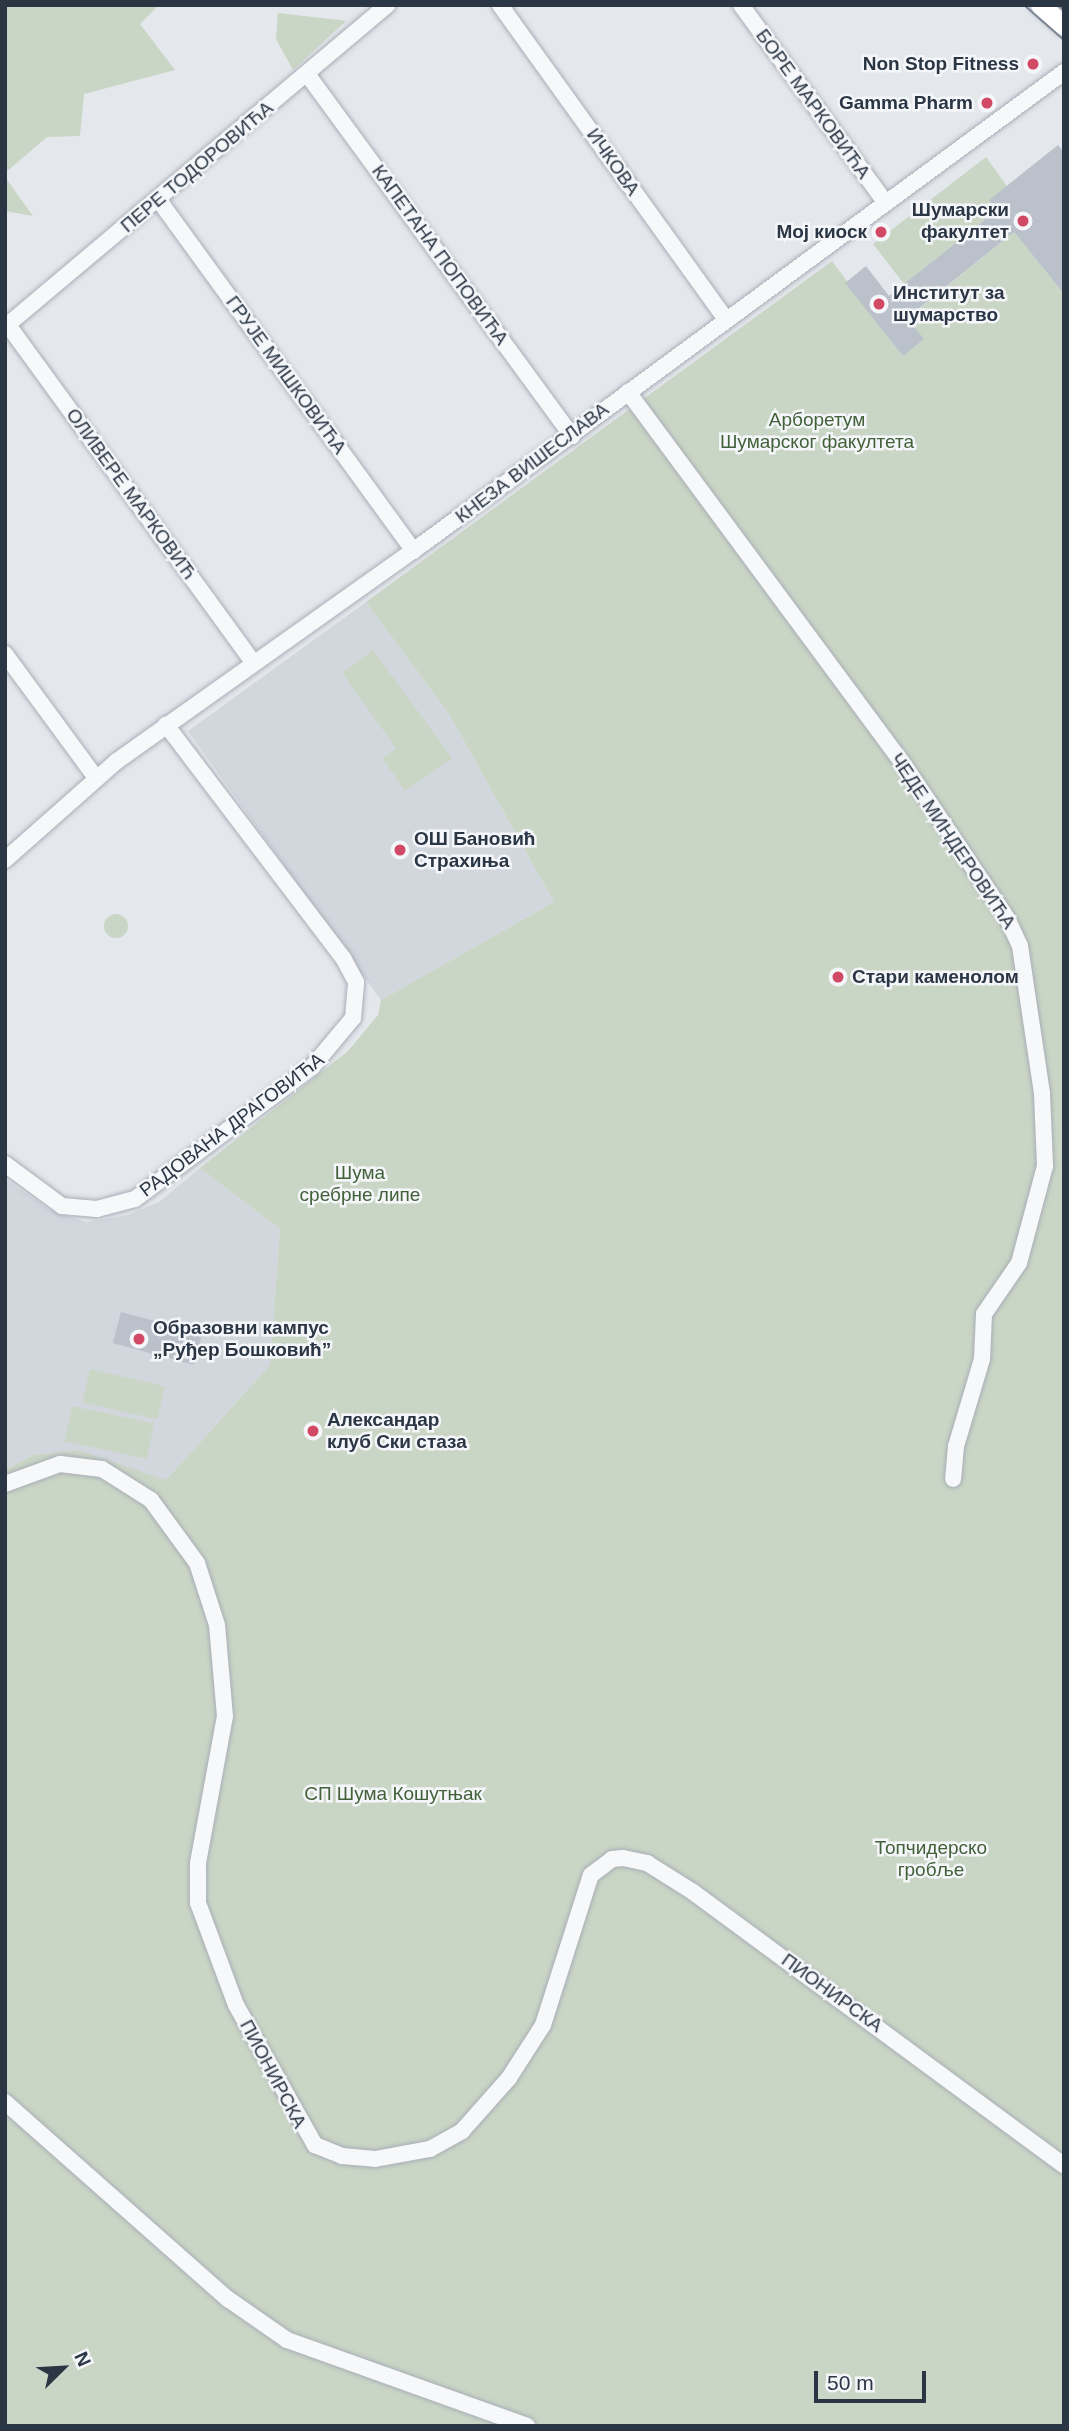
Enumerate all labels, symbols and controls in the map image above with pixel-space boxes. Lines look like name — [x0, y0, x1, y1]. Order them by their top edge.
street label: БОРЕ МАРКОВИЋА — [751, 25, 875, 183]
place label: Non Stop Fitness — [863, 53, 1019, 75]
marker: Non Stop Fitness — [1025, 56, 1041, 72]
place label: Gamma Pharm — [839, 92, 973, 114]
marker: Gamma Pharm — [979, 95, 995, 111]
street label: ПЕРЕ ТОДОРОВИЋА — [116, 97, 278, 237]
street label: ИЧКОВА — [582, 124, 644, 200]
street label: КАПЕТАНА ПОПОВИЋА — [367, 160, 513, 350]
place label: Шумарски факултет — [912, 199, 1009, 243]
marker: Шумарски факултет — [1015, 213, 1031, 229]
place label: Мој киоск — [776, 221, 867, 243]
marker: Мој киоск — [873, 224, 889, 240]
place label: Институт за шумарство — [893, 282, 1005, 326]
street label: ГРУЈЕ МИШКОВИЋА — [221, 292, 351, 458]
marker: Институт за шумарство — [871, 296, 887, 312]
street label: КНЕЗА ВИШЕСЛАВА — [451, 398, 613, 528]
street label: ОЛИВЕРЕ МАРКОВИЋ — [61, 404, 201, 584]
park label: Арборетум Шумарског факултета — [720, 409, 914, 453]
street label: ЧЕДЕ МИНДЕРОВИЋА — [886, 749, 1020, 933]
place label: ОШ Бановић Страхиња — [414, 828, 535, 872]
marker: ОШ Бановић Страхиња — [392, 842, 408, 858]
place label: Стари каменолом — [852, 966, 1019, 988]
marker: Стари каменолом — [830, 969, 846, 985]
street label: РАДОВАНА ДРАГОВИЋА — [135, 1048, 329, 1202]
park label: Шума сребрне липе — [300, 1162, 420, 1206]
place label: Образовни кампус „Руђер Бошковић” — [153, 1317, 331, 1361]
marker: Образовни кампус „Руђер Бошковић” — [131, 1331, 147, 1347]
place label: Александар клуб Ски стаза — [327, 1409, 467, 1453]
marker: Александар клуб Ски стаза — [305, 1423, 321, 1439]
park label: СП Шума Кошутњак — [304, 1783, 482, 1805]
park label: Топчидерско гробље — [875, 1837, 987, 1881]
street label: ПИОНИРСКА — [777, 1949, 887, 2037]
street label: ПИОНИРСКА — [235, 2016, 311, 2132]
north arrow — [28, 2333, 98, 2403]
text: N — [70, 2349, 95, 2370]
scale bar — [817, 2358, 929, 2402]
text: 50 m — [827, 2371, 874, 2394]

